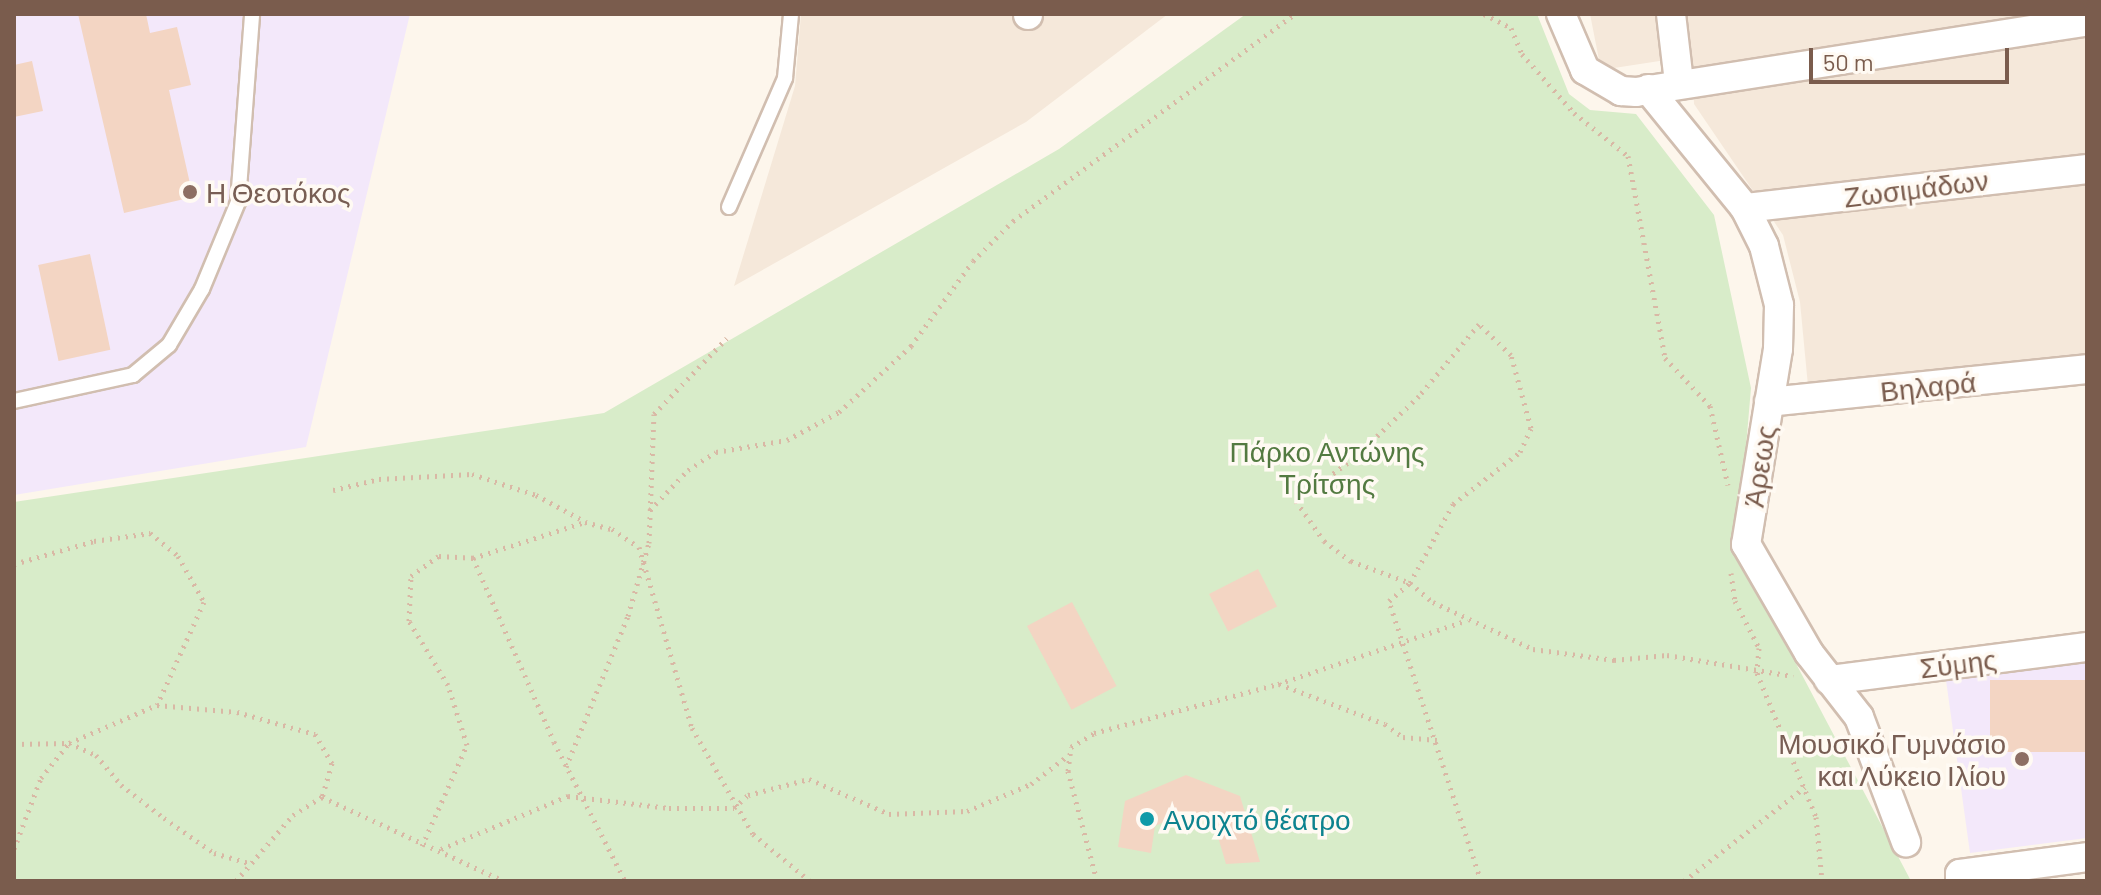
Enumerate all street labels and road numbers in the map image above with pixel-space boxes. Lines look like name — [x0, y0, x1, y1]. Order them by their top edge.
street label: Ζωσιμάδων — [1842, 162, 1990, 214]
street label: Βηλαρά — [1878, 364, 1978, 408]
street label: Άρεως — [1736, 423, 1782, 509]
street label: Σύμης — [1918, 642, 1998, 684]

